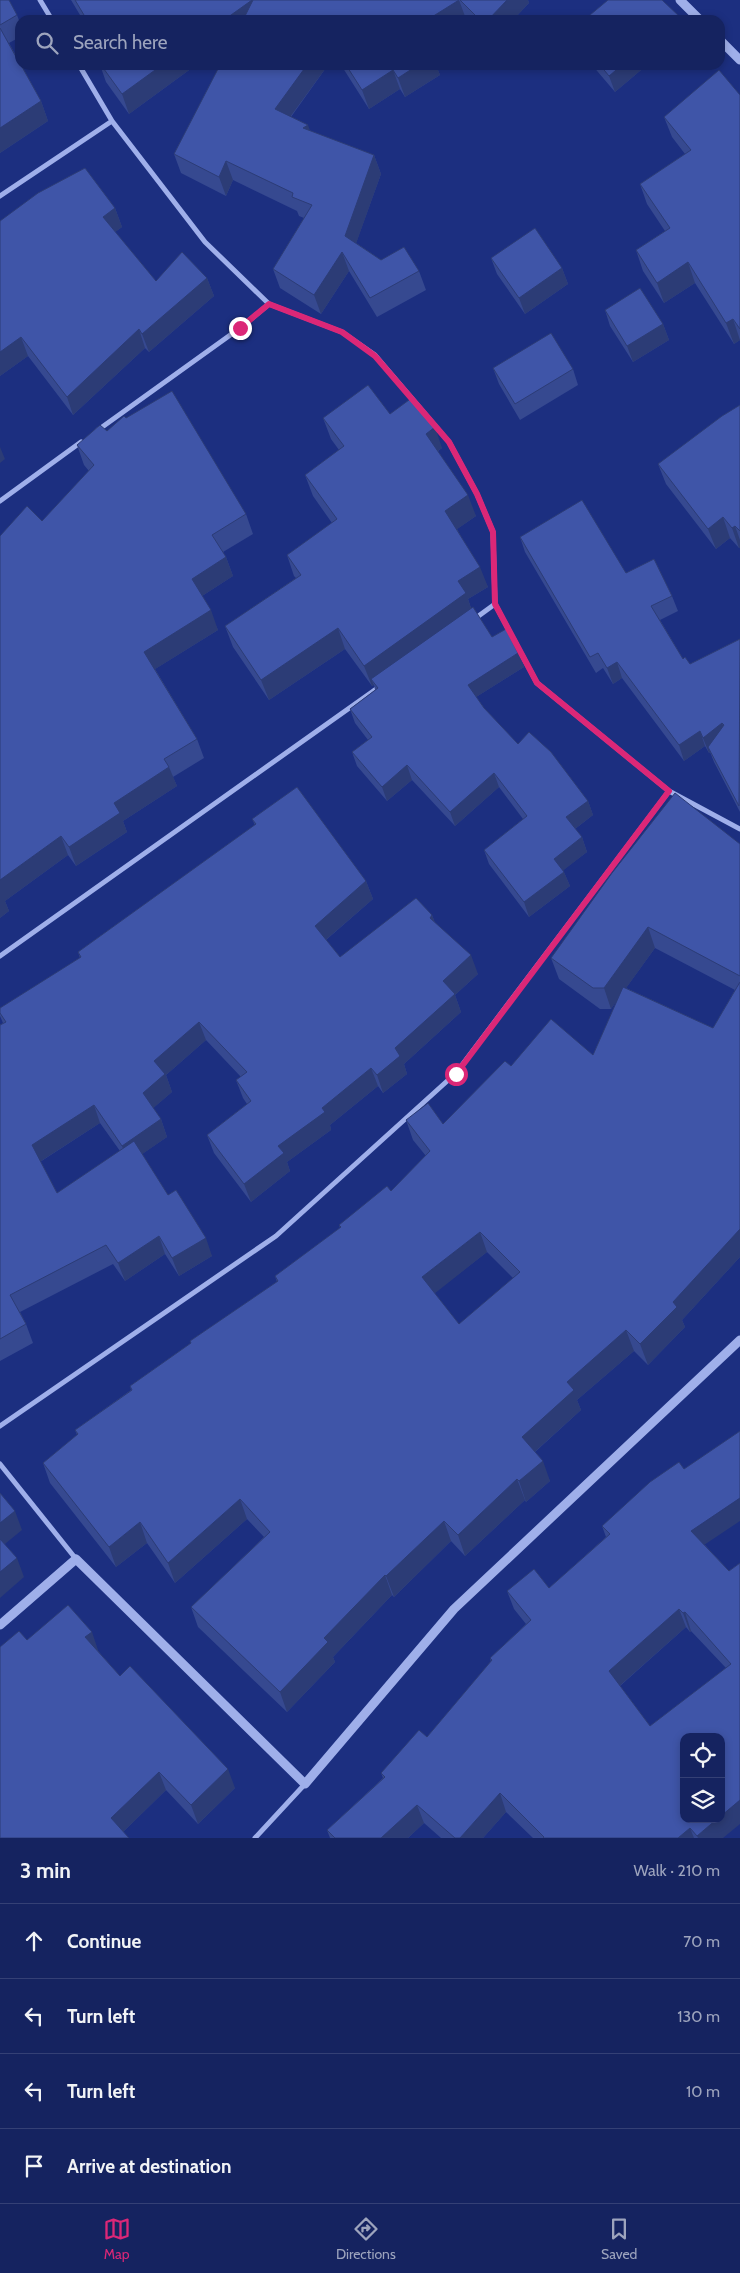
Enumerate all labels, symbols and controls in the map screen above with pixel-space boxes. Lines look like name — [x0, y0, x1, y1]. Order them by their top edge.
search box — [15, 15, 725, 70]
icon: search — [33, 29, 61, 57]
text: Search here — [73, 31, 167, 54]
route end — [229, 317, 252, 340]
route start — [445, 1063, 468, 1086]
map controls — [680, 1733, 725, 1823]
button: locate — [680, 1733, 725, 1778]
button: layers — [680, 1778, 725, 1823]
text: 3 min — [20, 1858, 71, 1883]
text: Walk · 210 m — [633, 1861, 720, 1880]
icon: ahead — [20, 1927, 48, 1955]
text: Continue — [67, 1930, 141, 1953]
text: 70 m — [683, 1932, 720, 1951]
icon: left — [20, 2002, 48, 2030]
text: Turn left — [67, 2005, 135, 2028]
text: 130 m — [677, 2007, 720, 2026]
icon: left — [20, 2077, 48, 2105]
text: Turn left — [67, 2080, 135, 2103]
text: 10 m — [686, 2082, 720, 2101]
icon: arrive — [20, 2152, 48, 2180]
text: Arrive at destination — [67, 2155, 231, 2178]
tab: Map — [103, 2215, 131, 2263]
tab: Directions — [336, 2215, 396, 2263]
tab: Saved — [601, 2215, 637, 2263]

